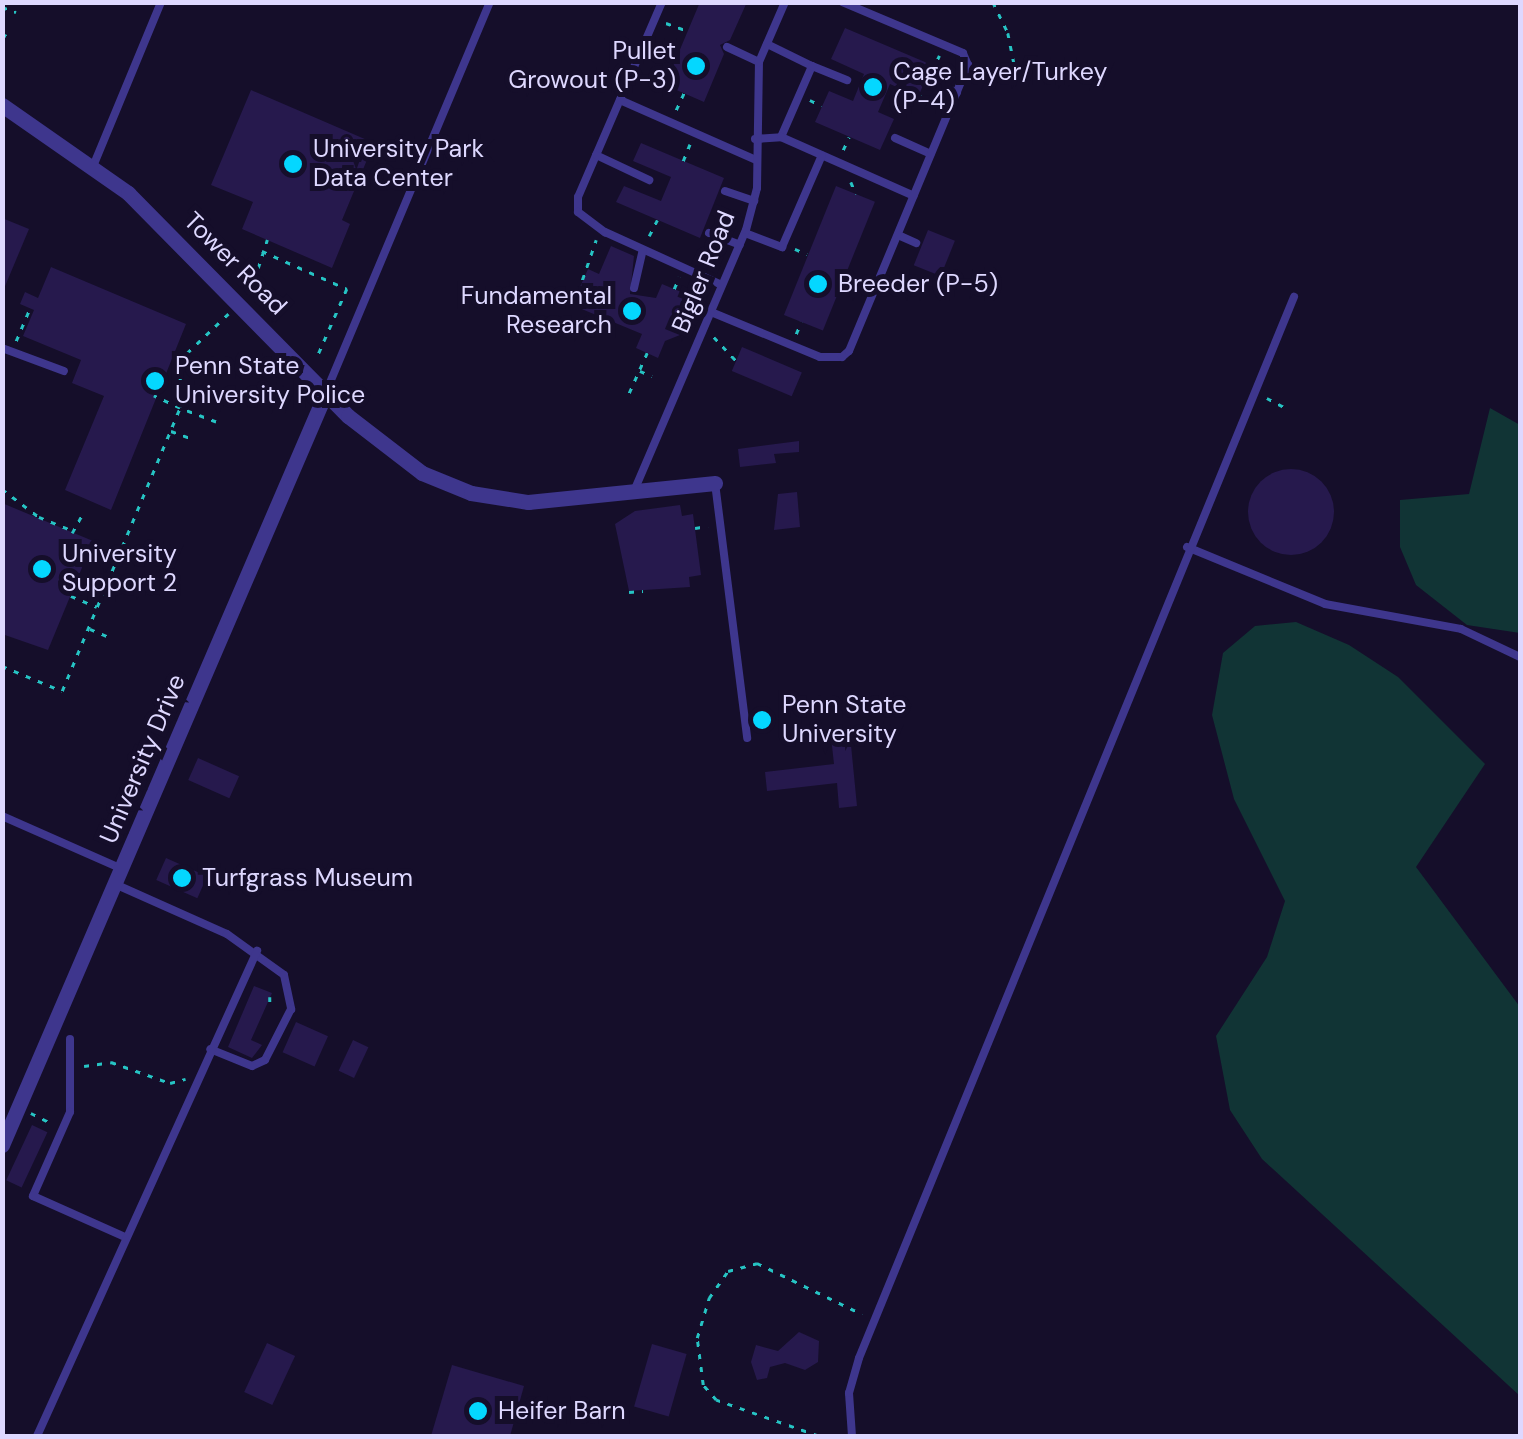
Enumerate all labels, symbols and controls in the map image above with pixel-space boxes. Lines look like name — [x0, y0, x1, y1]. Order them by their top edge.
place label: Pullet Growout (P-3) — [508, 37, 676, 96]
marker: Pullet Growout (P-3) — [685, 55, 707, 77]
place label: Cage Layer/Turkey (P-4) — [893, 58, 1107, 117]
marker: Cage Layer/Turkey (P-4) — [862, 76, 884, 98]
place label: University Park Data Center — [313, 135, 484, 194]
marker: University Park Data Center — [282, 153, 304, 175]
street label: Tower Road — [177, 206, 293, 322]
street label: Bigler Road — [666, 207, 742, 337]
place label: Breeder (P-5) — [838, 269, 998, 299]
marker: Breeder (P-5) — [807, 273, 829, 295]
place label: Fundamental Research — [461, 282, 612, 341]
marker: Fundamental Research — [621, 300, 643, 322]
place label: Penn State University Police — [175, 352, 365, 411]
marker: Penn State University Police — [144, 370, 166, 392]
place label: University Support 2 — [62, 540, 177, 599]
marker: University Support 2 — [31, 558, 53, 580]
street label: University Drive — [94, 670, 192, 848]
place label: Penn State University — [782, 691, 907, 750]
marker: Penn State University — [751, 709, 773, 731]
place label: Turfgrass Museum — [202, 863, 413, 893]
marker: Turfgrass Museum — [171, 867, 193, 889]
place label: Heifer Barn — [498, 1396, 626, 1426]
marker: Heifer Barn — [467, 1400, 489, 1422]

